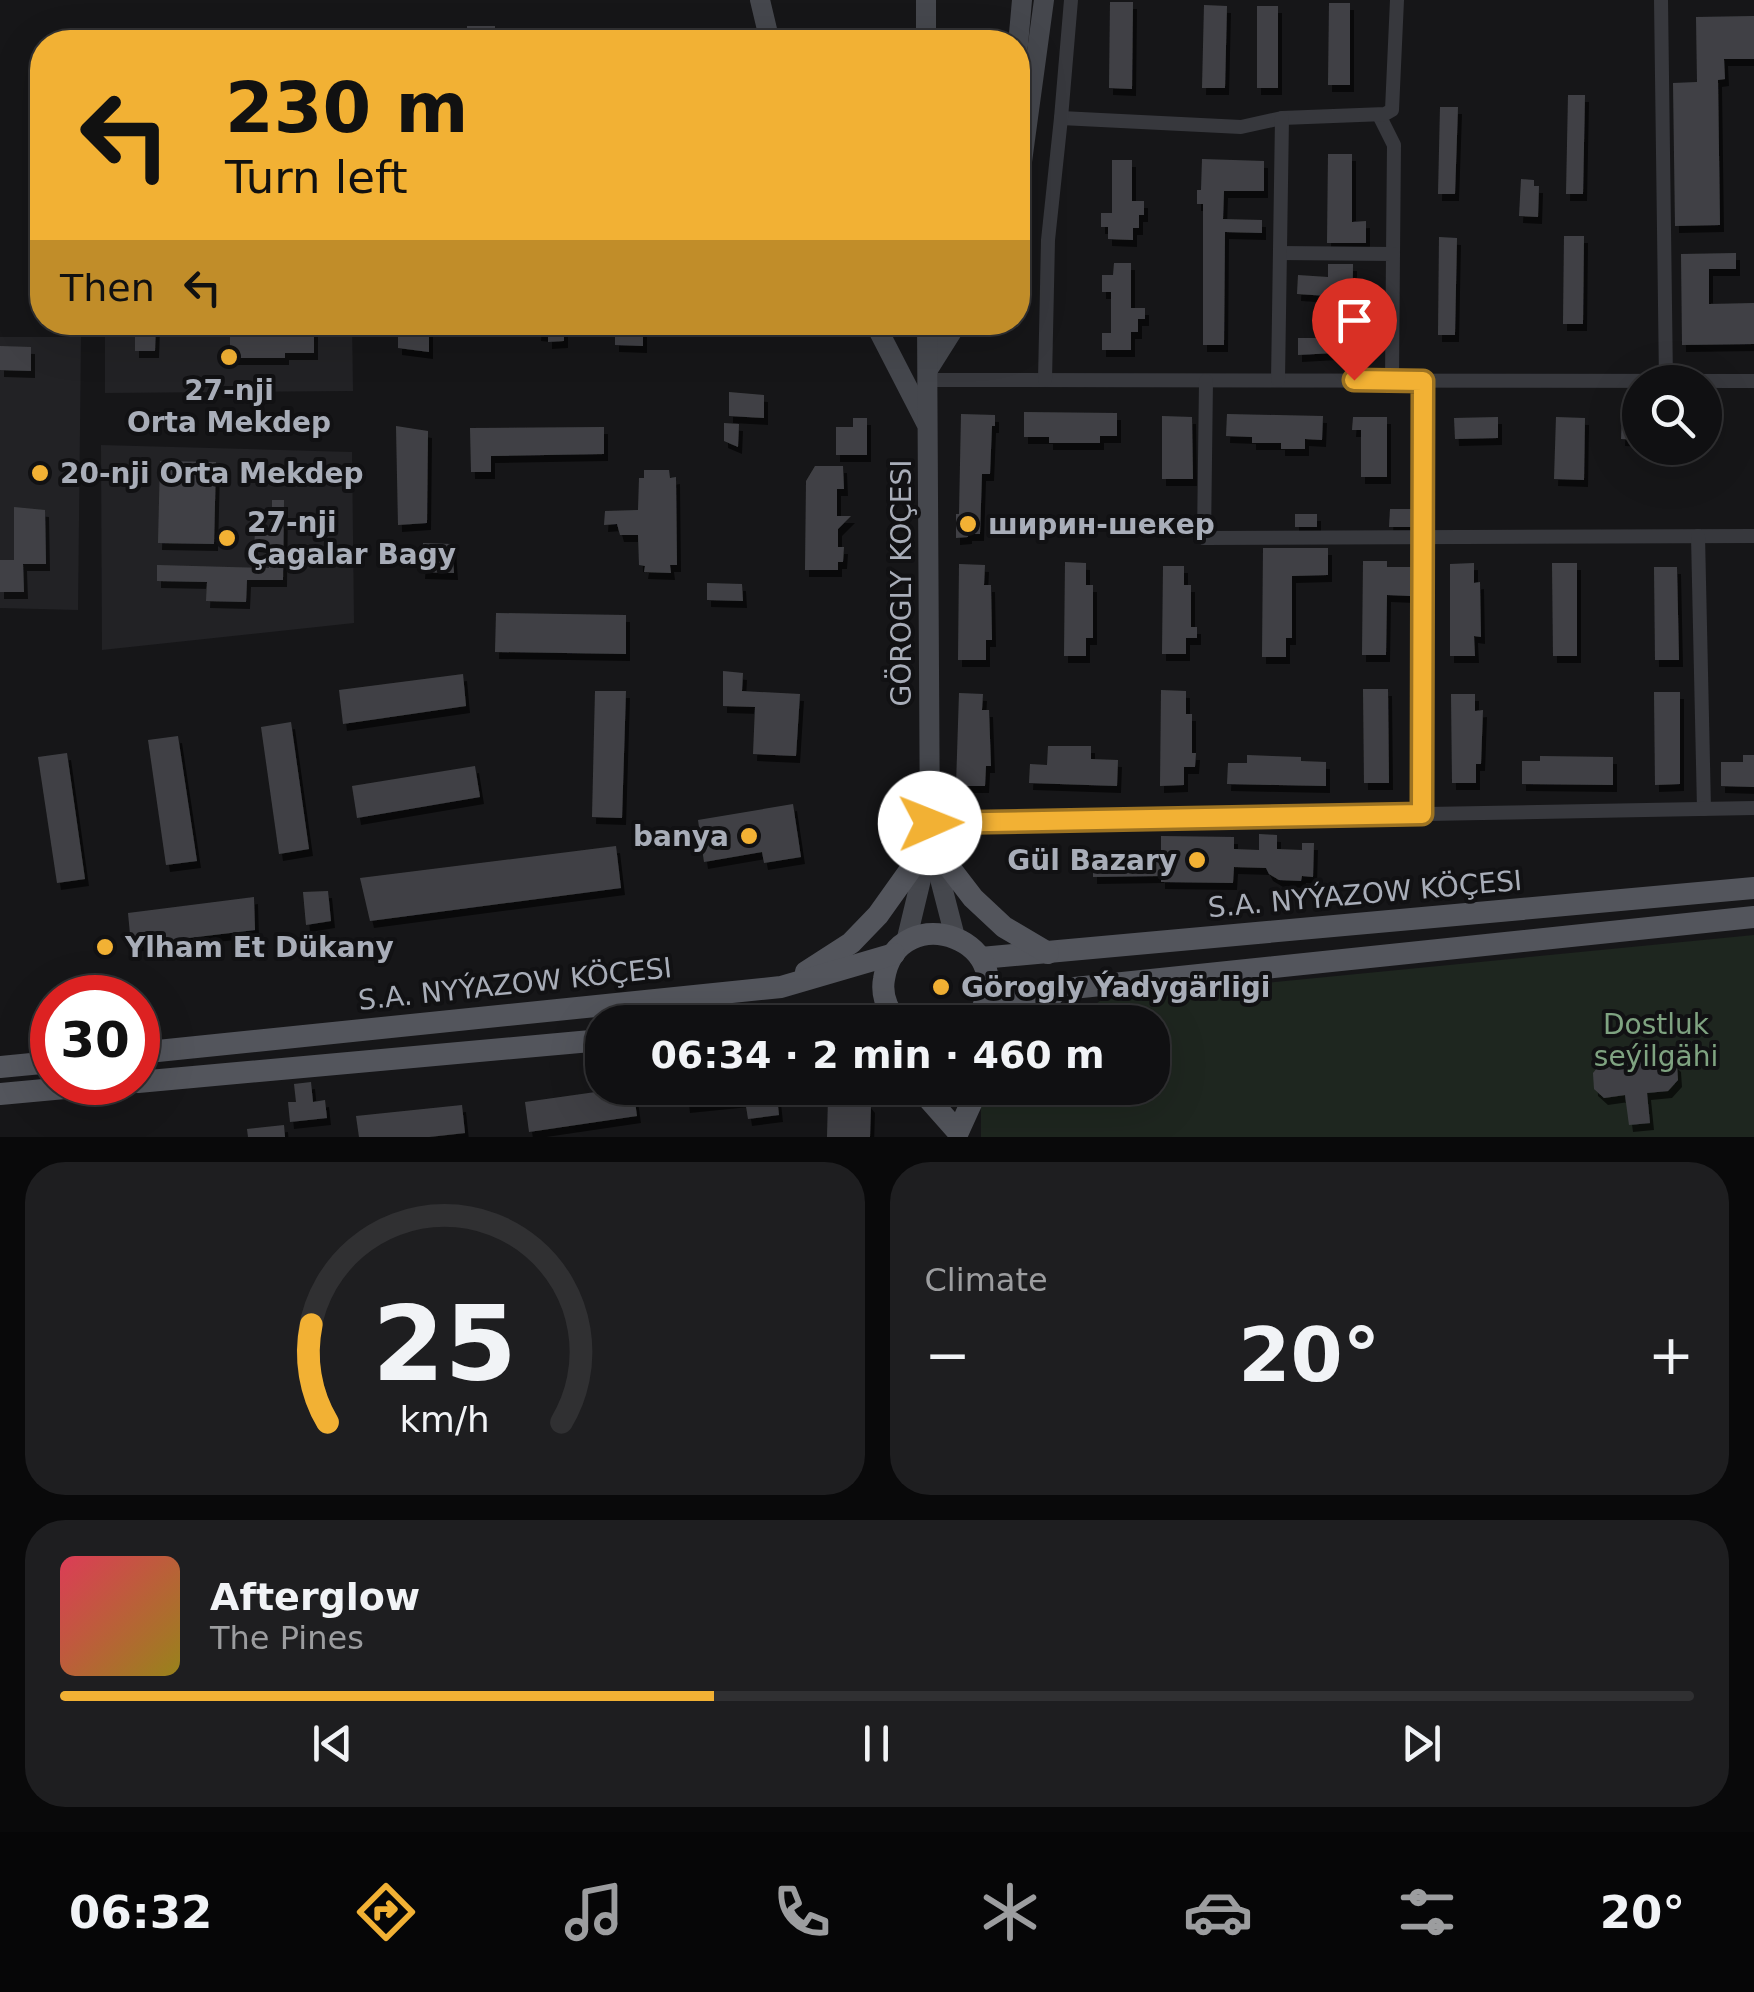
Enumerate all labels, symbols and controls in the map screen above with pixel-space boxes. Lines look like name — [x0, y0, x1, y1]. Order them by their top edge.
text: 230 m — [225, 67, 468, 149]
icon: left — [60, 70, 190, 200]
text: Turn left — [225, 151, 408, 204]
icon: left — [175, 260, 230, 315]
text: Then — [60, 266, 155, 310]
pin — [1312, 278, 1397, 381]
icon: arrive — [1327, 293, 1382, 348]
marker: 27-nji Orta Mekdep — [218, 346, 240, 368]
map controls — [1622, 365, 1722, 465]
button: search — [1622, 365, 1722, 465]
place label: 27-nji Orta Mekdep — [127, 374, 331, 439]
place label: 20-nji Orta Mekdep — [60, 457, 364, 490]
street label: GÖROGLY KOÇESI — [884, 460, 918, 706]
marker: 20-nji Orta Mekdep — [29, 462, 51, 484]
place label: 27-nji Çagalar Bagy — [247, 506, 456, 571]
place label: ширин-шекер — [988, 508, 1215, 541]
marker: ширин-шекер — [957, 513, 979, 535]
marker: 27-nji Çagalar Bagy — [216, 527, 238, 549]
position arrow — [878, 771, 982, 875]
place label: banya — [633, 820, 729, 853]
marker: banya — [738, 825, 760, 847]
place label: Gül Bazary — [1007, 844, 1177, 877]
marker: Gül Bazary — [1186, 849, 1208, 871]
street label: S.A. NYÝAZOW KÖÇESI — [1206, 863, 1523, 924]
place label: Ylham Et Dükany — [124, 931, 394, 964]
marker: Ylham Et Dükany — [94, 936, 116, 958]
street label: S.A. NYÝAZOW KÖÇESI — [356, 950, 673, 1017]
place label: Görogly Ýadygärligi — [961, 970, 1270, 1004]
speed limit sign: 30 — [30, 975, 160, 1105]
marker: Görogly Ýadygärligi — [930, 976, 952, 998]
park label: Dostluk seýilgähi — [1594, 1008, 1718, 1073]
text: 06:34 · 2 min · 460 m — [650, 1033, 1105, 1077]
text: Climate — [925, 1261, 1048, 1299]
text: 25 — [372, 1283, 517, 1405]
text: 20° — [1238, 1311, 1380, 1399]
text: − — [925, 1323, 971, 1387]
text: + — [1648, 1323, 1694, 1387]
text: km/h — [400, 1399, 490, 1440]
text: Afterglow — [210, 1575, 420, 1619]
text: The Pines — [210, 1619, 364, 1657]
icon: previous — [305, 1716, 360, 1771]
icon: pause — [849, 1716, 904, 1771]
icon: next — [1394, 1716, 1449, 1771]
icon: directions — [351, 1877, 421, 1947]
icon: music — [559, 1877, 629, 1947]
icon: phone — [767, 1877, 837, 1947]
icon: climate — [975, 1877, 1045, 1947]
icon: car — [1183, 1877, 1253, 1947]
icon: filters — [1392, 1877, 1462, 1947]
text: 06:32 — [69, 1886, 212, 1939]
text: 20° — [1600, 1886, 1685, 1939]

